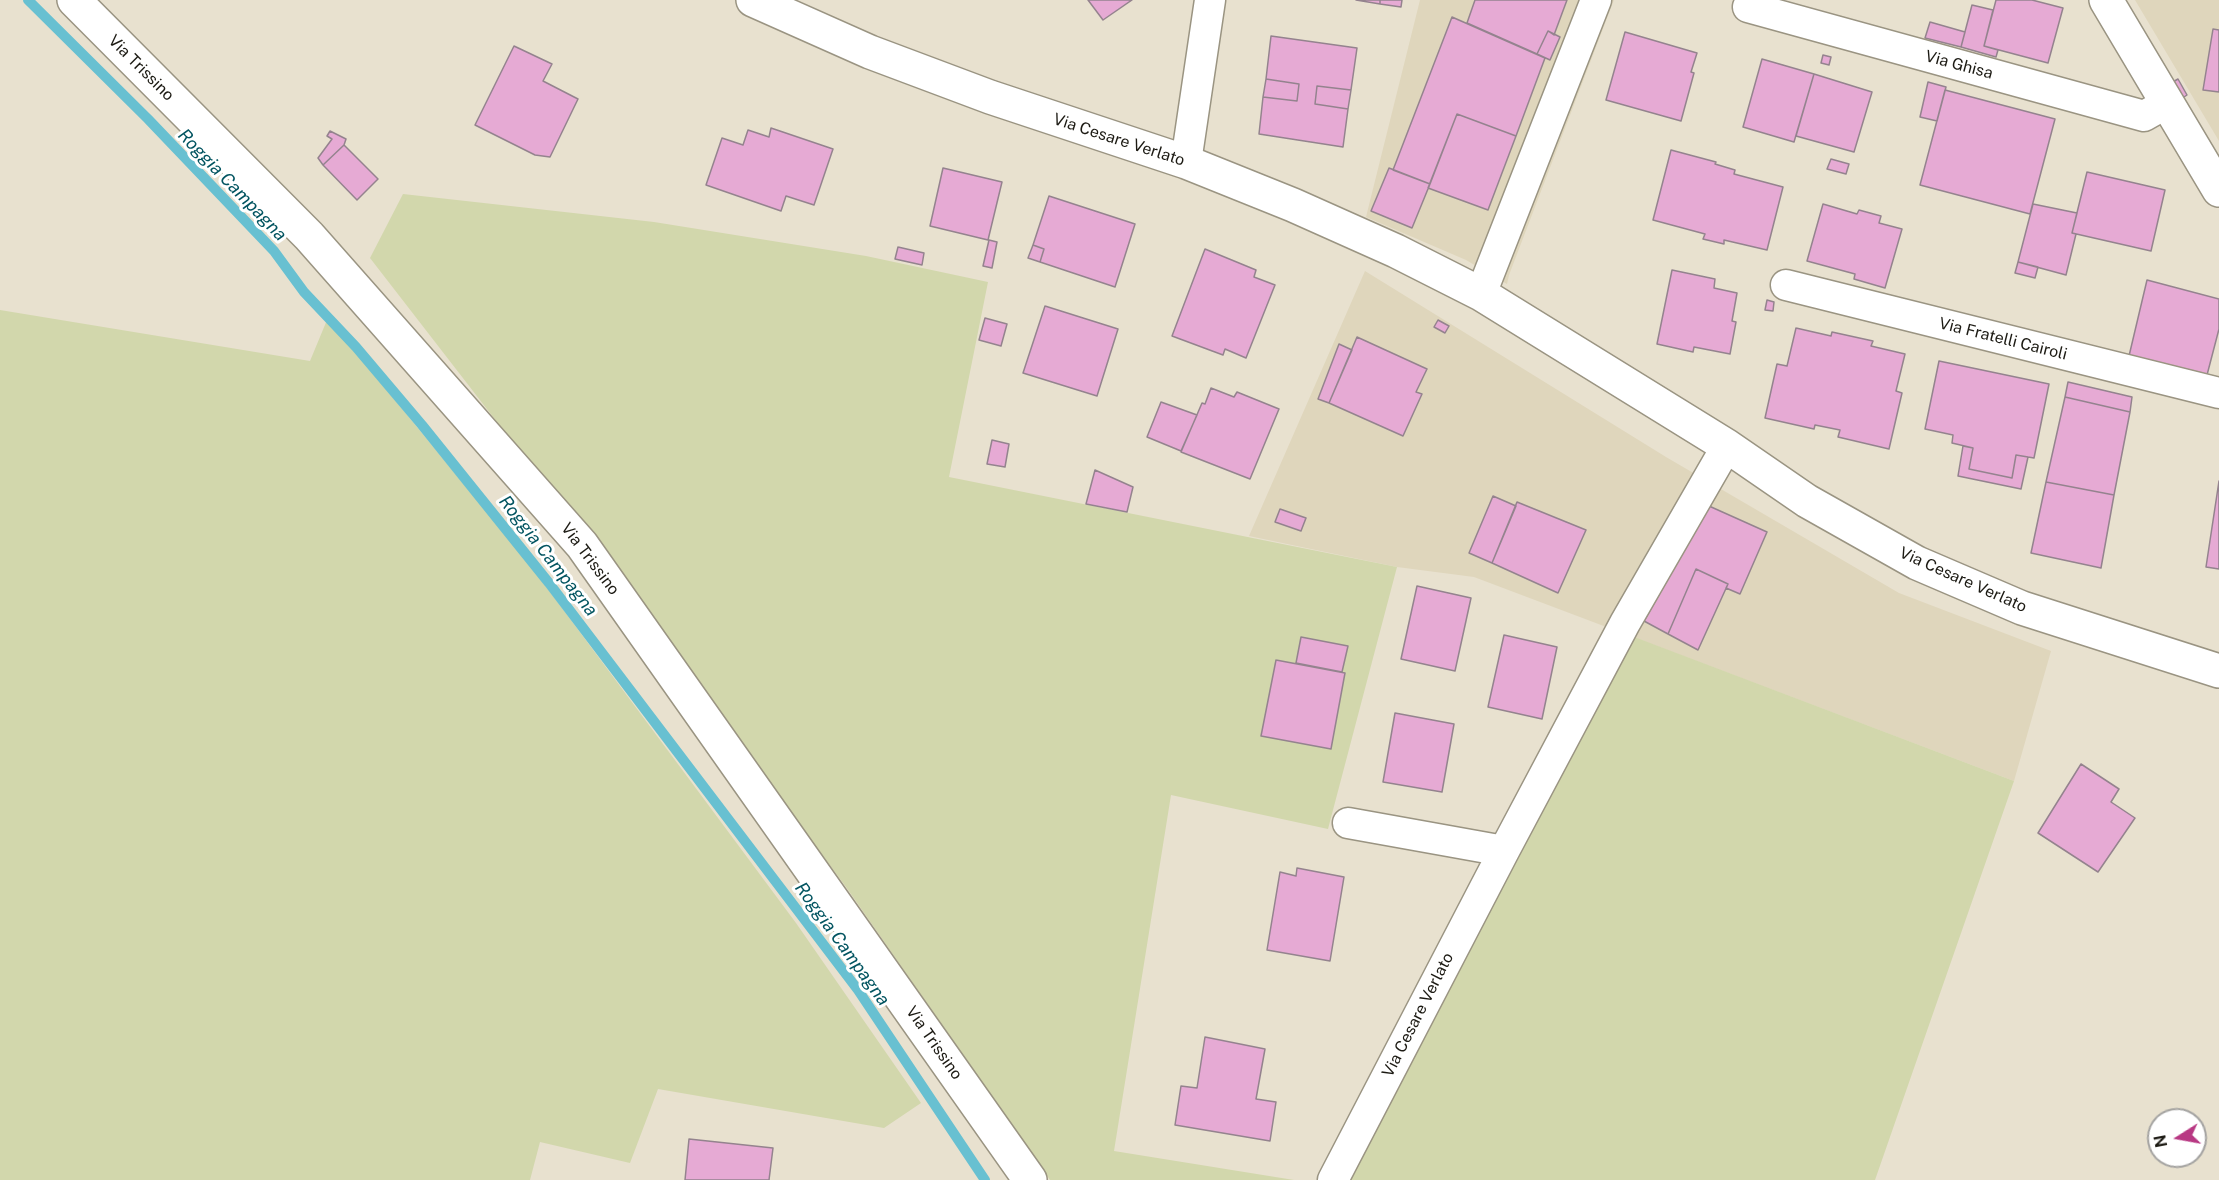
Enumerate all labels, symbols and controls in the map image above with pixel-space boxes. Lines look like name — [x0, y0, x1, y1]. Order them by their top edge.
street label: Via Trissino — [104, 31, 178, 105]
street label: Via Ghisa — [1923, 47, 1995, 83]
street label: Via Cesare Verlato — [1051, 110, 1187, 170]
water label: Roggia Campagna — [173, 125, 291, 245]
street label: Via Fratelli Cairoli — [1937, 314, 2069, 364]
water label: Roggia Campagna — [494, 491, 602, 621]
street label: Via Trissino — [557, 519, 623, 599]
street label: Via Cesare Verlato — [1896, 543, 2030, 617]
water label: Roggia Campagna — [790, 878, 894, 1010]
street label: Via Cesare Verlato — [1378, 950, 1458, 1080]
street label: Via Trissino — [902, 1003, 966, 1083]
north arrow — [2147, 1108, 2207, 1168]
text: N — [2150, 1133, 2171, 1149]

